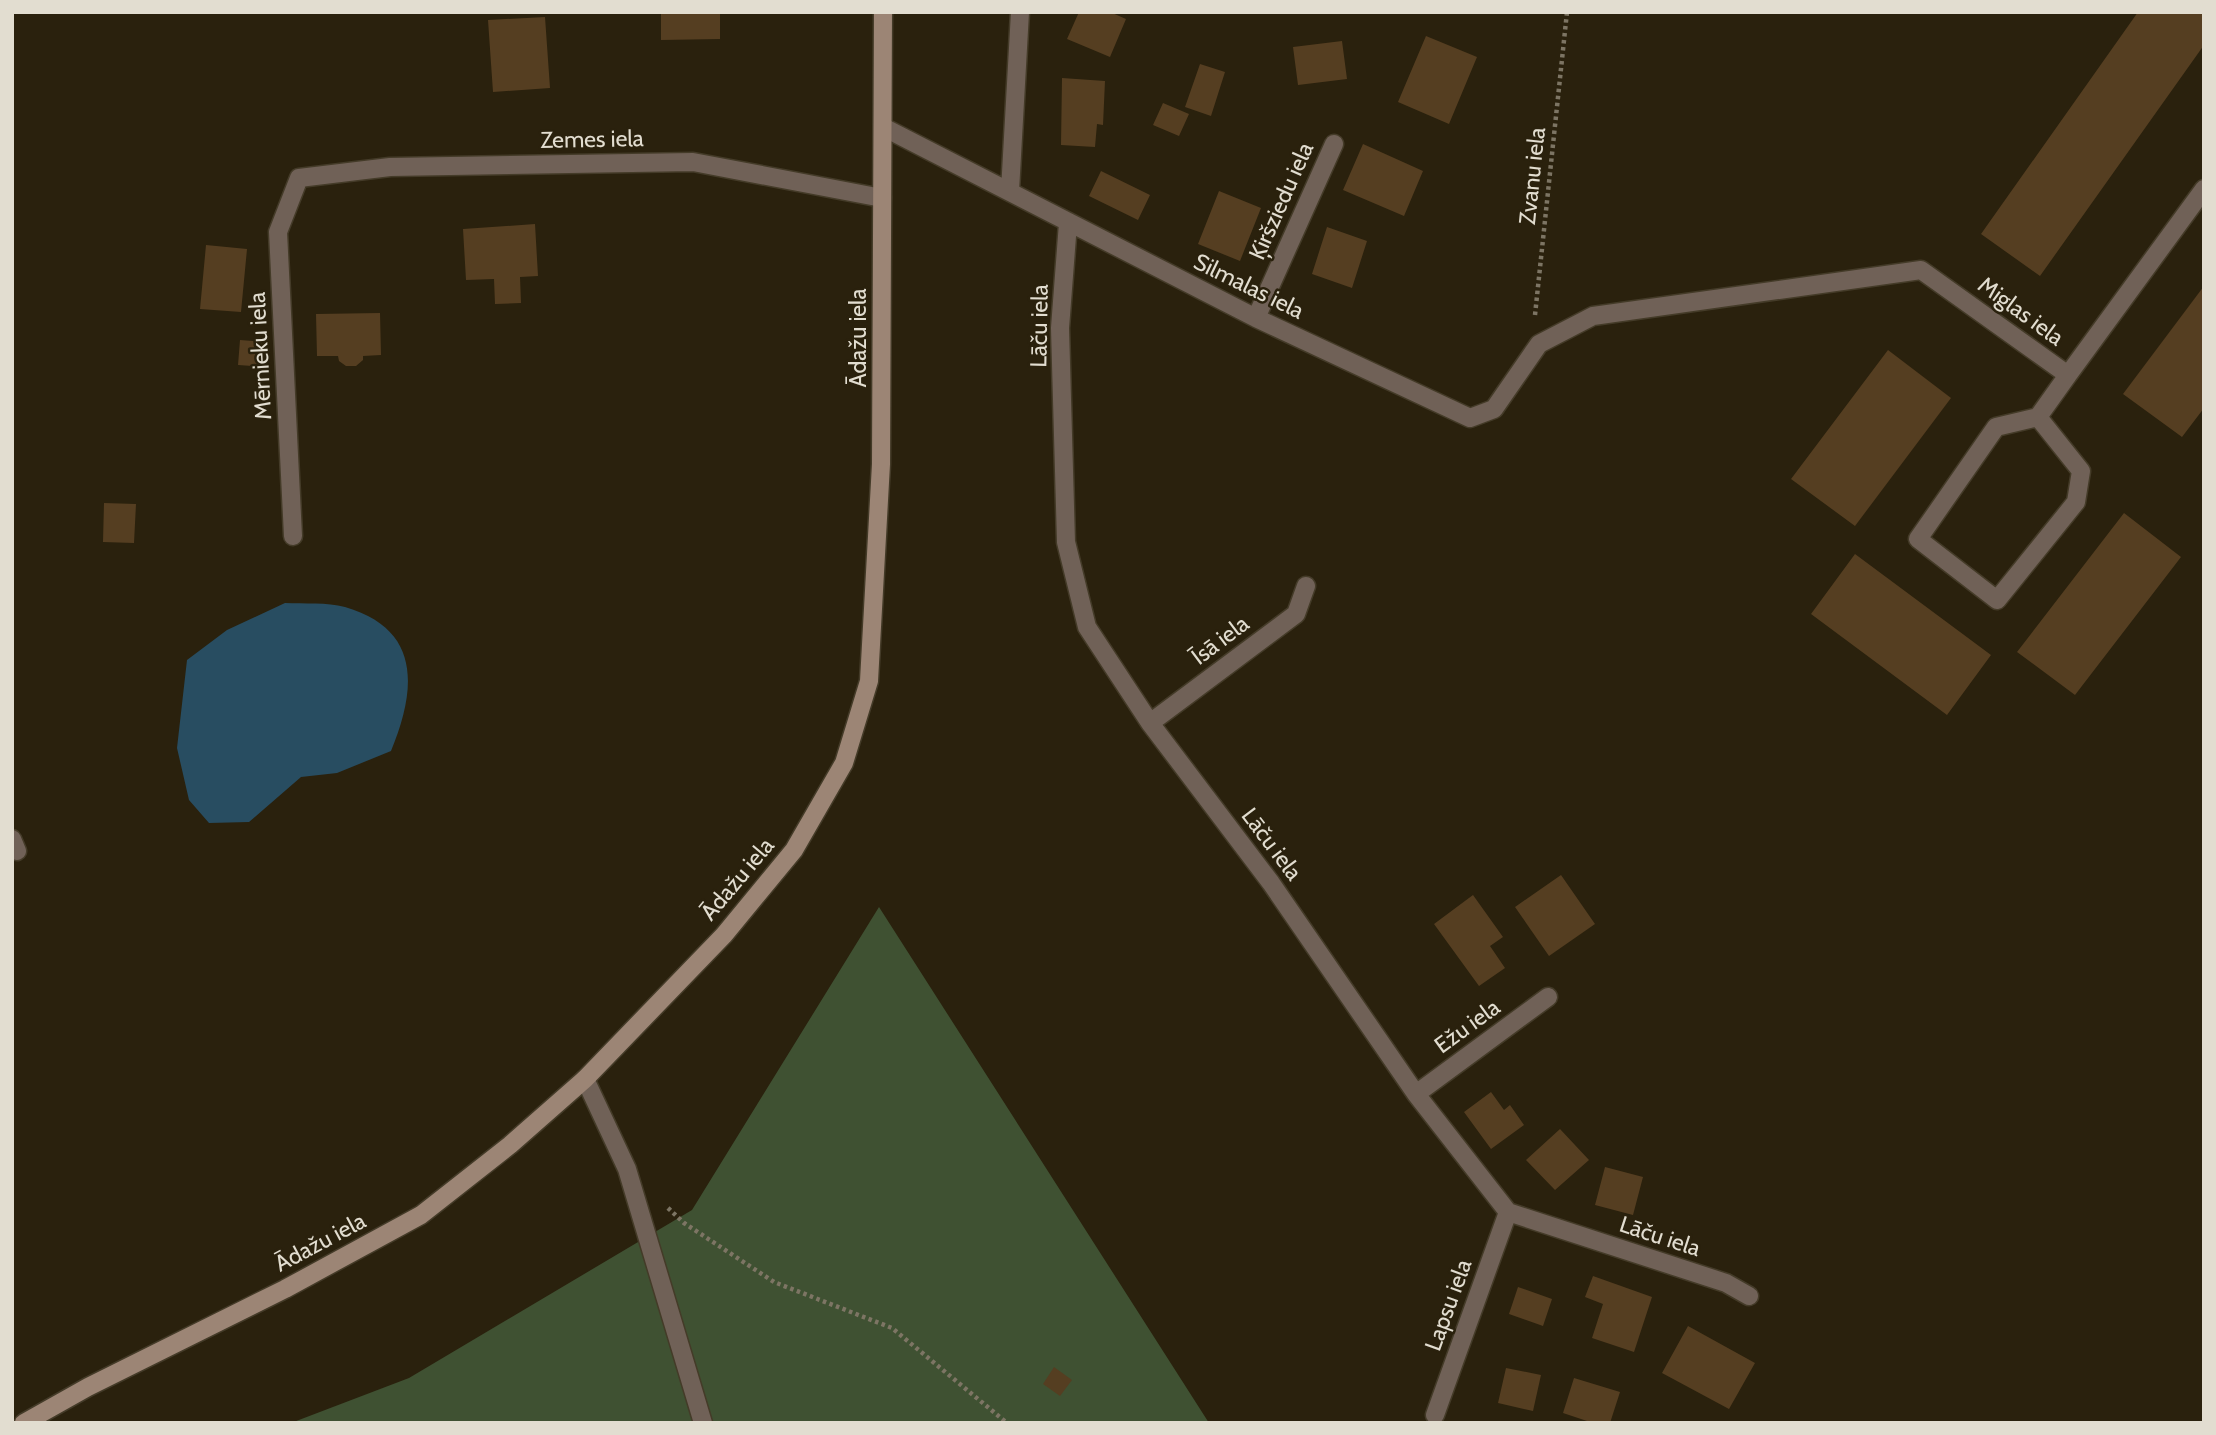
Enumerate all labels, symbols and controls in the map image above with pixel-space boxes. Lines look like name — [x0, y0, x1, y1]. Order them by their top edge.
street label: Zemes iela — [540, 124, 644, 154]
street label: Zvanu iela — [1513, 126, 1551, 226]
street label: Ķiršziedu iela — [1243, 138, 1321, 265]
street label: Silmalas iela — [1189, 247, 1309, 325]
street label: Miglas iela — [1973, 271, 2069, 351]
street label: Lāču iela — [1024, 284, 1054, 368]
street label: Ādažu iela — [844, 288, 872, 388]
street label: Mērnieku iela — [243, 291, 277, 421]
street label: Īsā iela — [1185, 609, 1254, 671]
street label: Lāču iela — [1236, 802, 1308, 886]
street label: Ādažu iela — [694, 832, 780, 926]
street label: Ežu iela — [1429, 993, 1505, 1059]
street label: Ādažu iela — [270, 1206, 370, 1278]
street label: Lāču iela — [1616, 1210, 1704, 1262]
street label: Lapsu iela — [1419, 1255, 1477, 1355]

